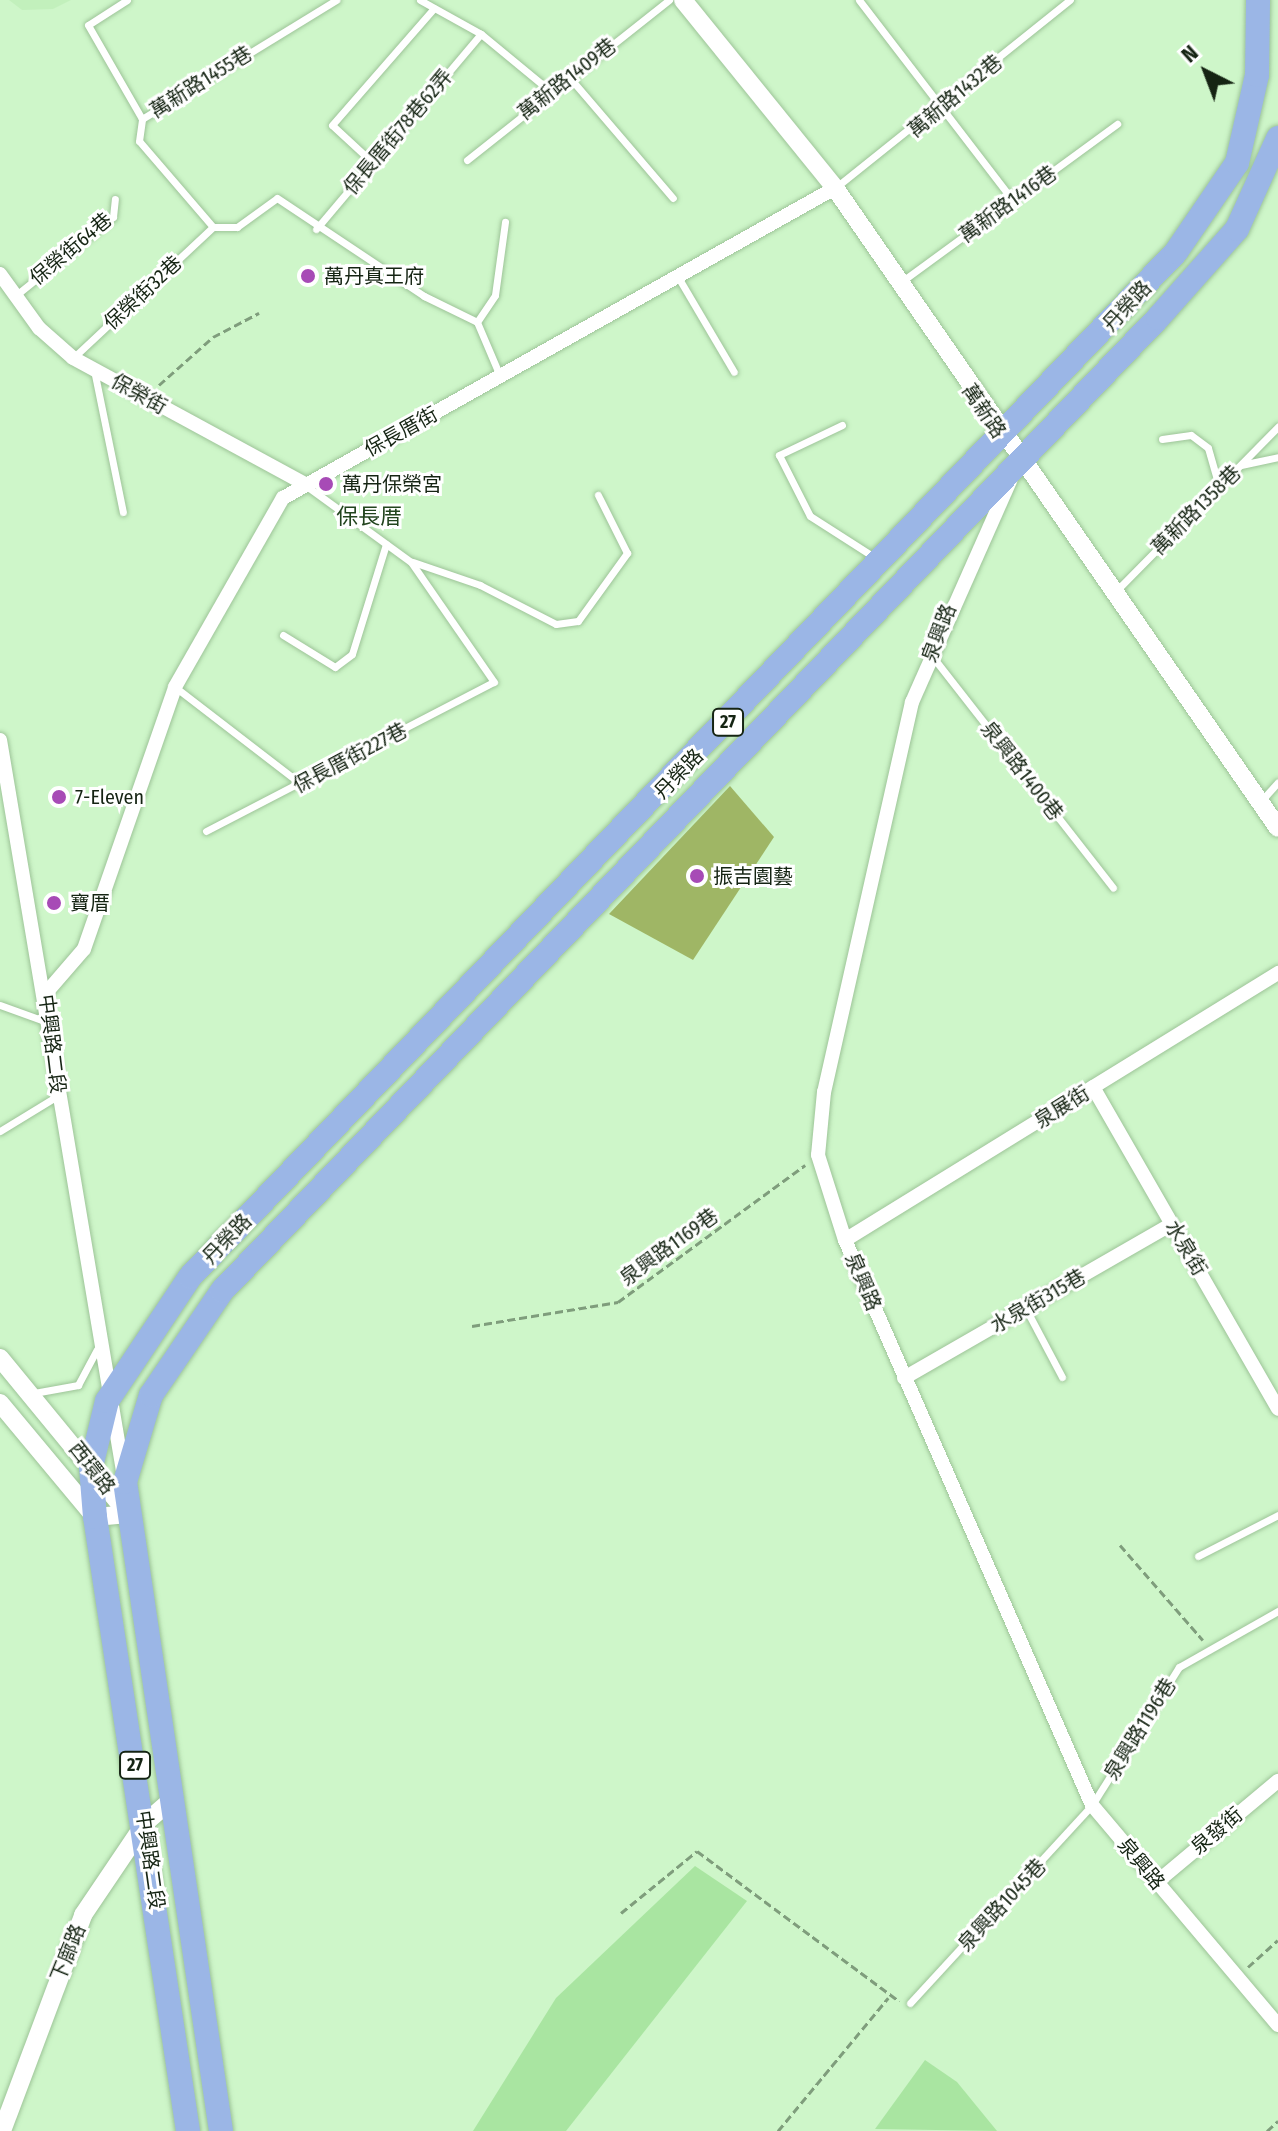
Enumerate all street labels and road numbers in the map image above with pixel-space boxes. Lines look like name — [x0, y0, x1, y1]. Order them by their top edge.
street label: 萬新路1409巷 — [513, 33, 621, 125]
street label: 萬新路1455巷 — [146, 41, 256, 123]
street label: 萬新路1432巷 — [903, 50, 1007, 142]
street label: 保長厝街78巷62弄 — [339, 64, 457, 200]
street label: 萬新路1416巷 — [955, 161, 1061, 247]
street label: 保榮街64巷 — [25, 208, 117, 290]
street label: 保榮街32巷 — [99, 251, 187, 335]
street label: 丹榮路 — [1098, 276, 1156, 336]
street label: 保榮街 — [107, 369, 171, 419]
street label: 萬新路 — [957, 379, 1011, 443]
street label: 保長厝街 — [360, 402, 442, 462]
street label: 萬新路1358巷 — [1147, 461, 1245, 559]
street label: 泉興路 — [917, 601, 961, 665]
road number: 27 — [712, 708, 744, 736]
street label: 泉興路1400巷 — [976, 717, 1068, 825]
street label: 保長厝街227巷 — [289, 718, 411, 798]
street label: 丹榮路 — [650, 744, 708, 804]
street label: 中興路二段 — [34, 993, 70, 1095]
street label: 泉展街 — [1030, 1081, 1094, 1133]
street label: 泉興路1169巷 — [616, 1204, 722, 1290]
street label: 丹榮路 — [198, 1209, 256, 1269]
street label: 水泉街 — [1160, 1216, 1212, 1280]
street label: 泉興路 — [840, 1250, 886, 1314]
street label: 水泉街315巷 — [986, 1264, 1090, 1338]
street label: 西環路 — [64, 1437, 120, 1499]
street label: 泉興路1196巷 — [1099, 1674, 1181, 1784]
road number: 27 — [119, 1751, 151, 1779]
street label: 泉發街 — [1186, 1803, 1248, 1859]
street label: 中興路二段 — [131, 1809, 169, 1911]
street label: 泉興路 — [1113, 1833, 1169, 1895]
street label: 泉興路1045巷 — [953, 1854, 1051, 1956]
street label: 下廍路 — [46, 1921, 90, 1985]

